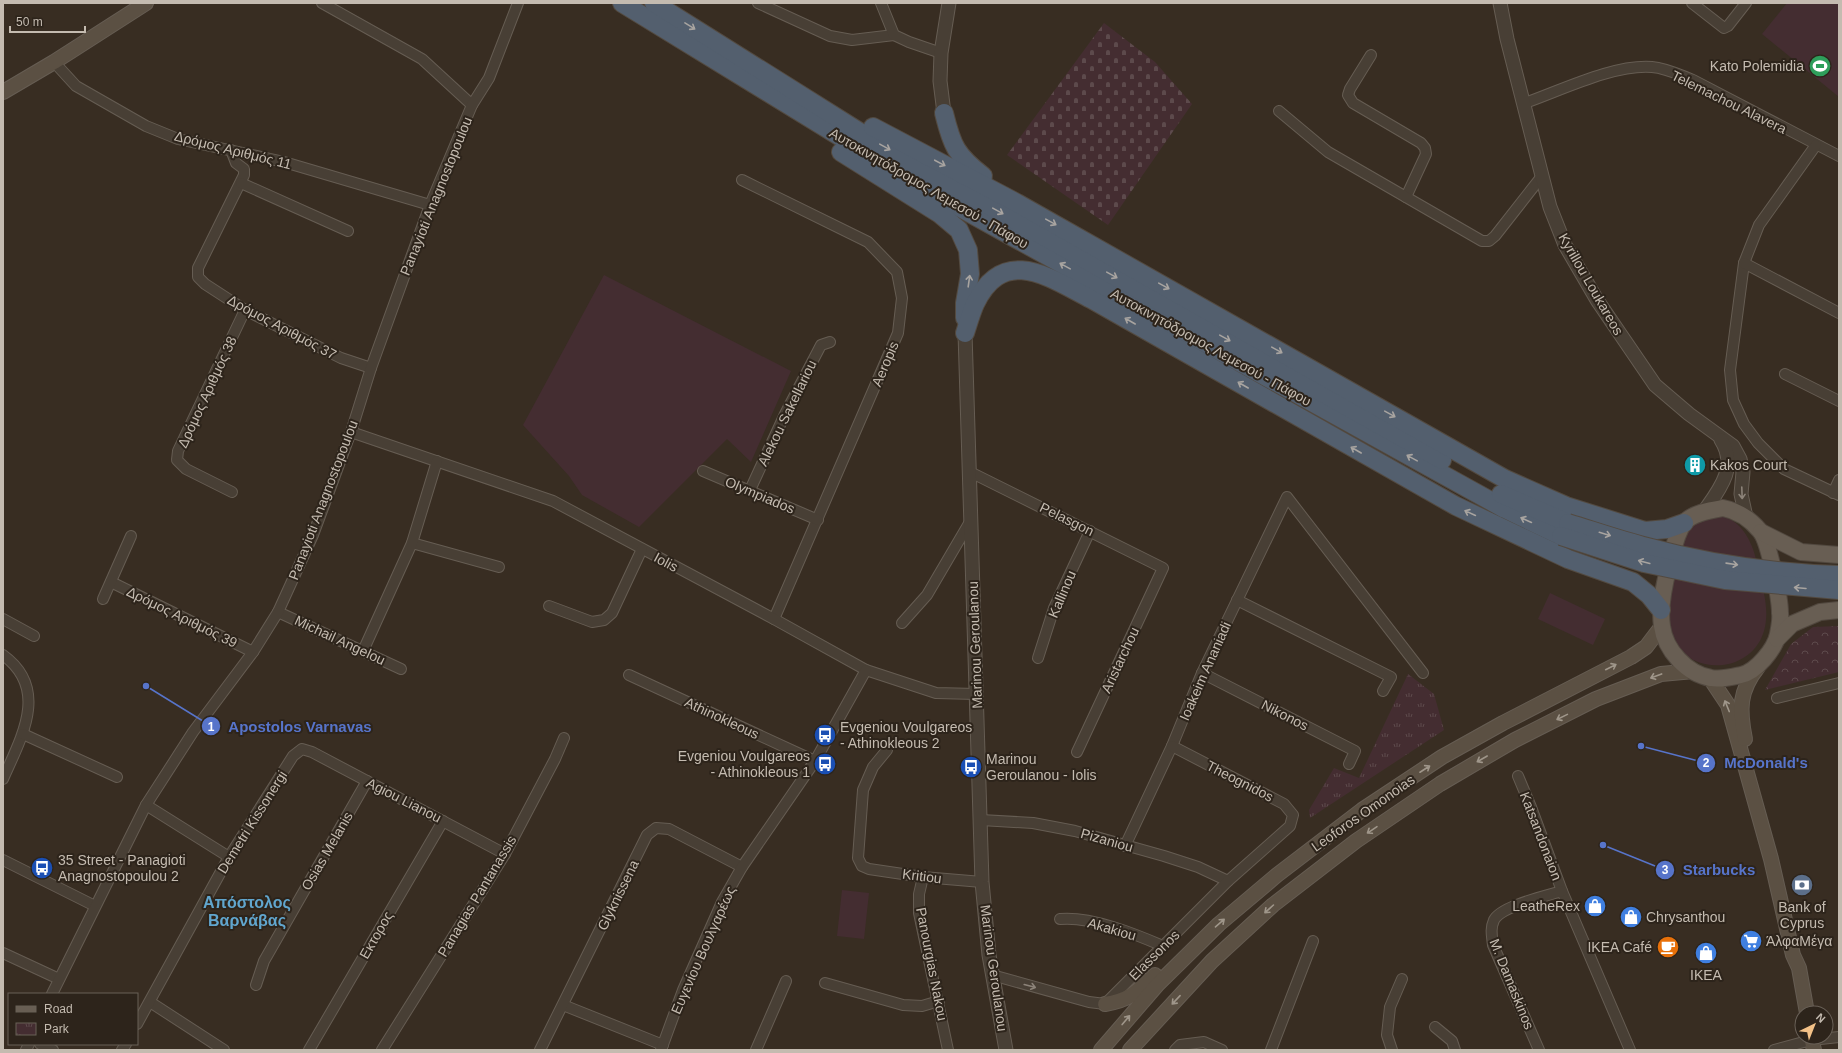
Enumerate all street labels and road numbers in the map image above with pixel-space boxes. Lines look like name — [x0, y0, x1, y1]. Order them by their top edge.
street label: Telemachou Alavera — [1669, 67, 1789, 137]
street label: Panayioti Anagnostopoulou — [397, 114, 475, 278]
street label: Αυτοκινητόδρομος Λεμεσού - Πάφου — [827, 124, 1031, 252]
street label: Δρόμος Αριθμός 11 — [173, 128, 293, 172]
street label: Kyrillou Loukareos — [1555, 230, 1627, 338]
street label: Αυτοκινητόδρομος Λεμεσού - Πάφου — [1108, 285, 1314, 409]
street label: Δρόμος Αριθμός 37 — [225, 292, 339, 363]
street label: Δρόμος Αριθμός 38 — [174, 334, 240, 450]
street label: Aeropis — [868, 339, 902, 389]
street label: Alekou Sakellariou — [754, 357, 820, 469]
street label: Panayioti Anagnostopoulou — [285, 418, 361, 582]
street label: Olympiados — [723, 473, 797, 517]
street label: Pelasgon — [1037, 499, 1097, 539]
street label: Iolis — [651, 549, 681, 575]
street label: Kallinou — [1045, 568, 1079, 620]
street label: Marinou Geroulanou — [965, 581, 985, 709]
street label: Δρόμος Αριθμός 39 — [124, 583, 240, 651]
street label: Michail Angelou — [292, 612, 388, 668]
street label: Ioakeim Ananiadi — [1176, 619, 1234, 723]
street label: Aristarchou — [1098, 625, 1142, 695]
street label: Athinokleous — [682, 694, 762, 742]
street label: Nikonos — [1259, 696, 1311, 734]
street label: Theognidos — [1204, 757, 1276, 805]
street label: Demetri Kissonergi — [214, 768, 290, 876]
street label: Leoforos Omonoias — [1308, 771, 1418, 855]
street label: Agiou Lianou — [364, 774, 444, 826]
street label: Katsandonaion — [1517, 790, 1565, 882]
street label: Osias Melanis — [298, 809, 356, 893]
street label: Pizaniou — [1079, 825, 1135, 855]
street label: Panagias Pantanassis — [434, 833, 520, 959]
street label: Glyknissena — [594, 857, 642, 933]
street label: Kritiou — [901, 866, 943, 886]
street label: Ευγενίου Βουλγαρέως — [668, 883, 739, 1016]
street label: Marinou Geroulanou — [977, 904, 1011, 1032]
street label: Panourgias Nakou — [913, 906, 951, 1022]
street label: Εκτορος — [356, 908, 396, 961]
street label: Akakiou — [1086, 914, 1138, 944]
street label: Elassonos — [1126, 927, 1182, 983]
street label: M. Damaskinos — [1487, 936, 1537, 1032]

